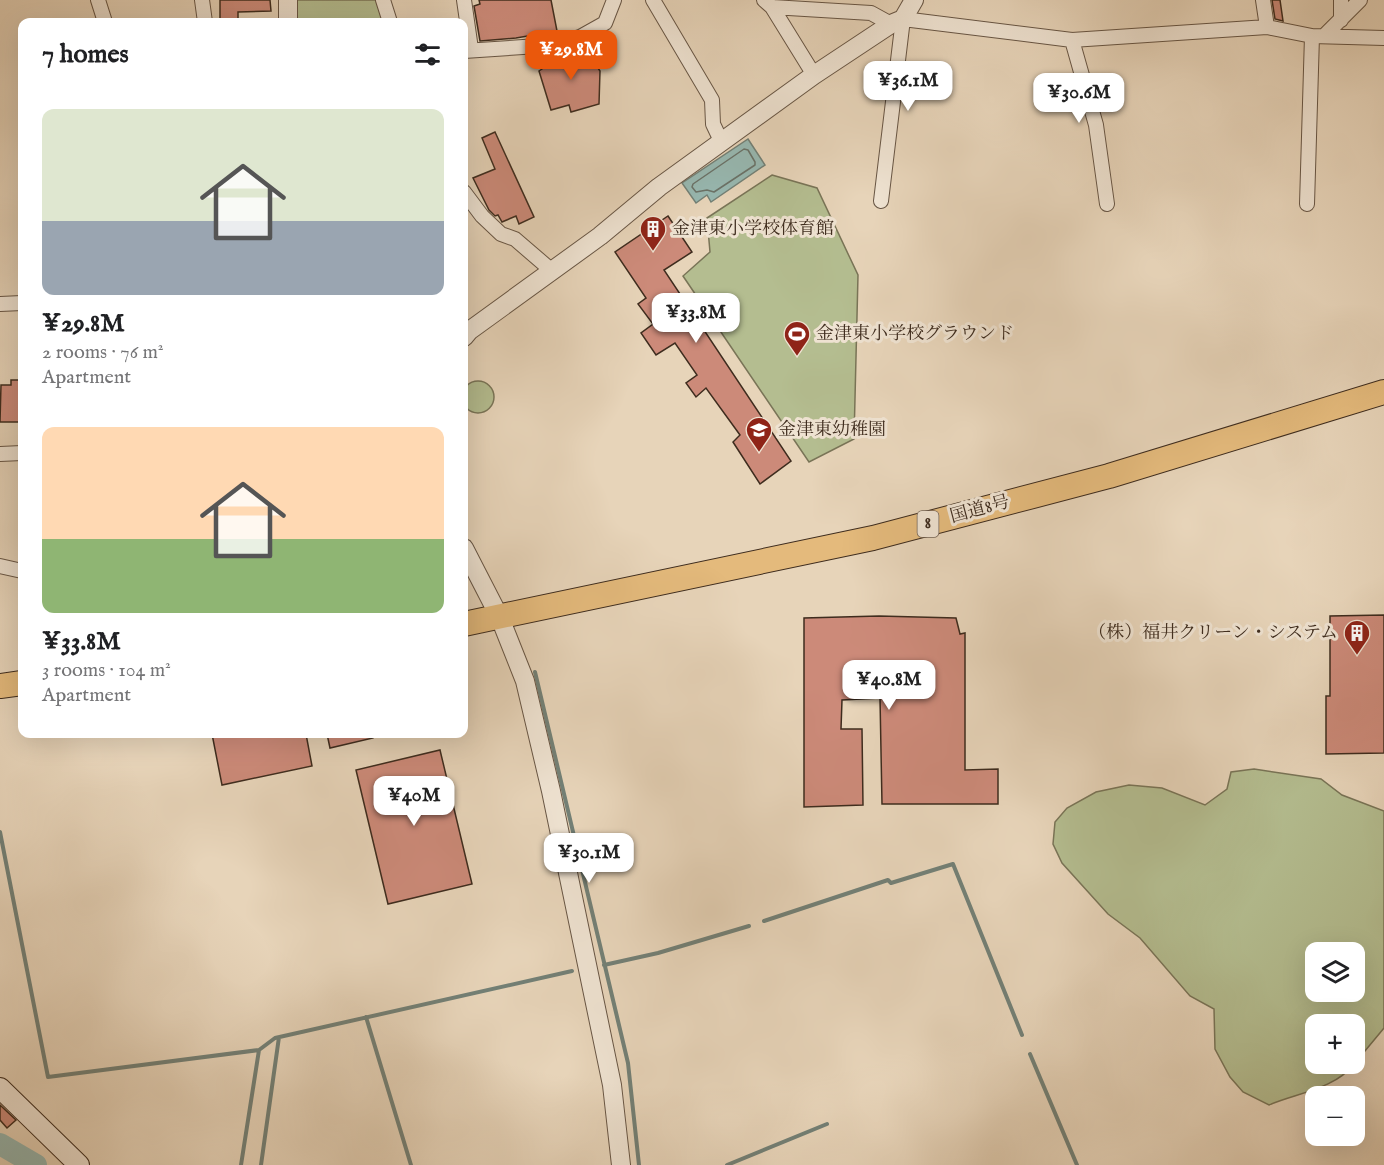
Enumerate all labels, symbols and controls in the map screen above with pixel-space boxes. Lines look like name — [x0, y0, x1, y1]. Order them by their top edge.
pin: ¥29.8M — [522, 30, 620, 81]
text: ¥29.8M — [539, 37, 603, 62]
text: 7 homes — [42, 38, 129, 71]
icon: filters — [411, 38, 444, 71]
pin: ¥36.1M — [859, 61, 957, 112]
text: ¥36.1M — [877, 68, 939, 93]
pin: ¥30.6M — [1030, 73, 1128, 124]
text: ¥30.6M — [1047, 80, 1111, 105]
icon: home — [189, 148, 297, 256]
building icon: 金津東小学校体育館 — [638, 214, 668, 252]
place label: 金津東小学校体育館 — [672, 218, 834, 241]
pin: ¥33.8M — [647, 293, 745, 344]
text: ¥33.8M — [666, 300, 726, 325]
text: ¥29.8M — [42, 307, 125, 340]
sports icon: 金津東小学校グラウンド — [782, 319, 812, 357]
place label: 金津東小学校グラウンド — [816, 323, 1014, 346]
text: 2 rooms · 76 m² — [42, 340, 163, 365]
text: Apartment — [42, 365, 131, 390]
school or university icon: 金津東幼稚園 — [744, 415, 774, 453]
place label: 金津東幼稚園 — [778, 419, 886, 442]
icon: home — [189, 466, 297, 574]
street label: 国道8号 — [948, 491, 1012, 529]
road number: 8 — [918, 511, 938, 537]
building icon: （株）福井クリーン・システム — [1342, 618, 1372, 656]
place label: （株）福井クリーン・システム — [1088, 622, 1338, 645]
text: ¥33.8M — [42, 625, 121, 658]
text: 3 rooms · 104 m² — [42, 658, 171, 683]
pin: ¥40.8M — [840, 660, 938, 711]
text: ¥40.8M — [856, 667, 922, 692]
text: Apartment — [42, 683, 131, 708]
pin: ¥40M — [378, 776, 450, 827]
text: ¥40M — [387, 783, 441, 808]
pin: ¥30.1M — [540, 833, 638, 884]
text: ¥30.1M — [558, 840, 620, 865]
map controls — [1305, 942, 1365, 1146]
button: layers — [1305, 942, 1365, 1002]
button: + — [1305, 1014, 1365, 1074]
button: − — [1305, 1086, 1365, 1146]

